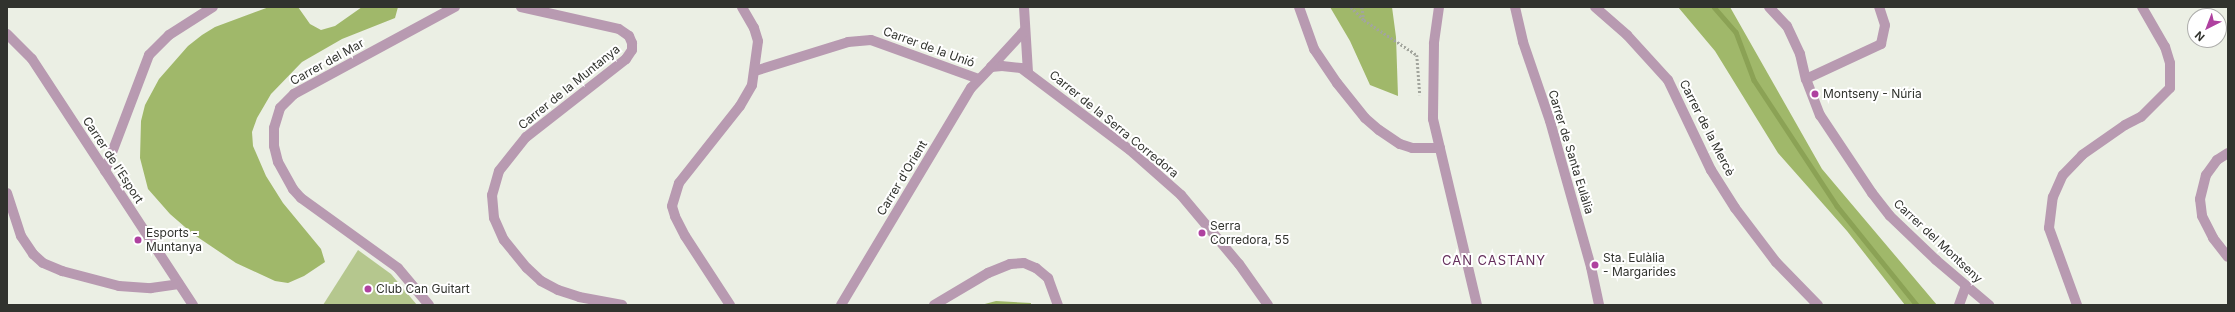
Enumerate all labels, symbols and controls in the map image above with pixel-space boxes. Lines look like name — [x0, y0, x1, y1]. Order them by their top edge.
north arrow — [2187, 8, 2227, 48]
street label: Carrer de la Unió — [881, 24, 977, 70]
text: N — [2192, 28, 2207, 44]
street label: Carrer del Mar — [288, 36, 366, 88]
street label: Carrer de la Muntanya — [515, 42, 623, 132]
street label: Carrer de la Serra Corredora — [1047, 67, 1181, 181]
street label: Carrer de la Mercè — [1676, 77, 1738, 179]
place label: Montseny - Núria — [1823, 87, 1922, 101]
street label: Carrer de Santa Eulàlia — [1545, 88, 1597, 216]
marker: Montseny - Núria — [1810, 89, 1820, 99]
street label: Carrer de l'Esport — [80, 114, 146, 206]
street label: Carrer d'Orient — [874, 138, 930, 218]
street label: Carrer del Montseny — [1891, 196, 1985, 286]
place label: Serra Corredora, 55 — [1210, 219, 1289, 247]
place label: Esports - Muntanya — [146, 226, 202, 254]
marker: Serra Corredora, 55 — [1197, 228, 1207, 238]
marker: Esports - Muntanya — [133, 235, 143, 245]
place label: Sta. Eulàlia - Margarides — [1603, 251, 1676, 279]
district label: CAN CASTANY — [1442, 252, 1546, 268]
marker: Sta. Eulàlia - Margarides — [1590, 260, 1600, 270]
place label: Club Can Guitart — [376, 282, 470, 296]
marker: Club Can Guitart — [363, 284, 373, 294]

